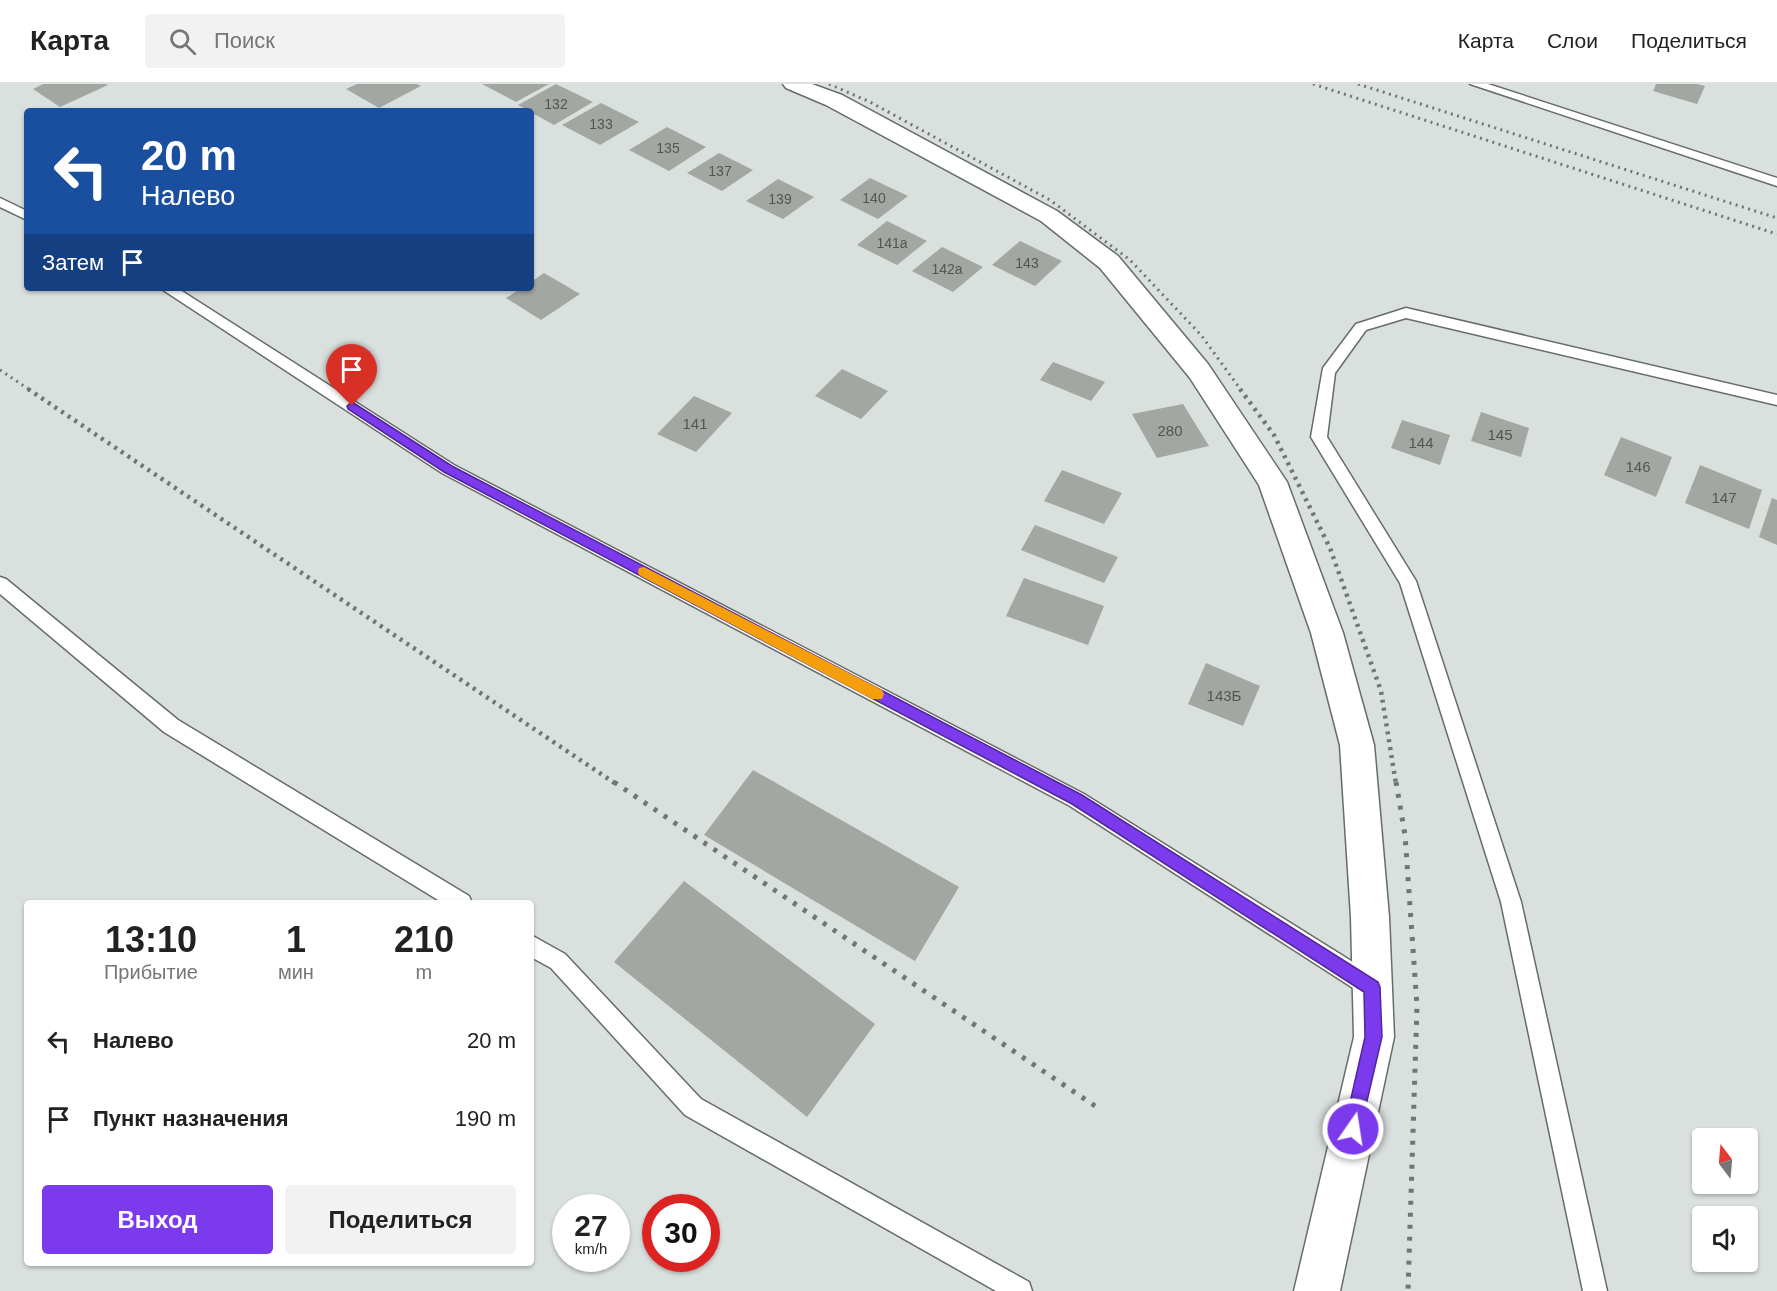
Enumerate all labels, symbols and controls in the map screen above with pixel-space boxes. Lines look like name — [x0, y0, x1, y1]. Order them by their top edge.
search box — [145, 14, 565, 68]
text: Карта — [30, 25, 109, 56]
icon: search — [166, 25, 199, 58]
text: Поиск — [214, 28, 275, 53]
text: Карта — [1458, 29, 1514, 52]
text: Слои — [1547, 29, 1598, 52]
text: Поделиться — [1631, 29, 1747, 52]
house number: 132 — [544, 96, 568, 112]
house number: 133 — [589, 116, 613, 132]
icon: left — [42, 132, 120, 210]
text: 20 m — [141, 132, 237, 179]
house number: 135 — [656, 140, 680, 156]
house number: 137 — [708, 163, 732, 179]
text: Налево — [141, 181, 235, 211]
house number: 140 — [862, 190, 886, 206]
house number: 139 — [768, 191, 792, 207]
house number: 141а — [876, 235, 908, 251]
icon: arrive — [116, 246, 149, 279]
text: Затем — [42, 250, 104, 275]
house number: 143 — [1015, 255, 1039, 271]
house number: 142а — [931, 261, 963, 277]
pin — [326, 344, 377, 406]
icon: arrive — [335, 353, 368, 386]
house number: 141 — [682, 415, 708, 432]
house number: 280 — [1157, 422, 1183, 439]
house number: 145 — [1487, 426, 1513, 443]
house number: 144 — [1408, 434, 1434, 451]
house number: 146 — [1625, 458, 1651, 475]
house number: 147 — [1711, 489, 1737, 506]
house number: 143Б — [1207, 687, 1242, 704]
text: 13:10 — [105, 919, 197, 960]
text: 1 — [286, 919, 306, 960]
text: 210 — [394, 919, 454, 960]
text: Прибытие — [104, 961, 198, 983]
text: мин — [278, 961, 314, 983]
text: m — [416, 961, 432, 983]
icon: left — [42, 1025, 75, 1058]
text: Налево — [93, 1028, 174, 1053]
text: 20 m — [467, 1028, 516, 1053]
position arrow — [1321, 1097, 1385, 1161]
icon: arrive — [42, 1103, 75, 1136]
text: Пункт назначения — [93, 1106, 289, 1131]
text: 190 m — [455, 1106, 516, 1131]
north arrow — [1692, 1128, 1758, 1194]
map controls — [1692, 1128, 1758, 1272]
button: Выход — [42, 1185, 273, 1254]
button: Поделиться — [285, 1185, 516, 1254]
speed limit sign: 30 — [642, 1194, 720, 1272]
button: sound — [1692, 1206, 1758, 1272]
text: 27 — [574, 1209, 608, 1242]
text: km/h — [575, 1240, 607, 1257]

